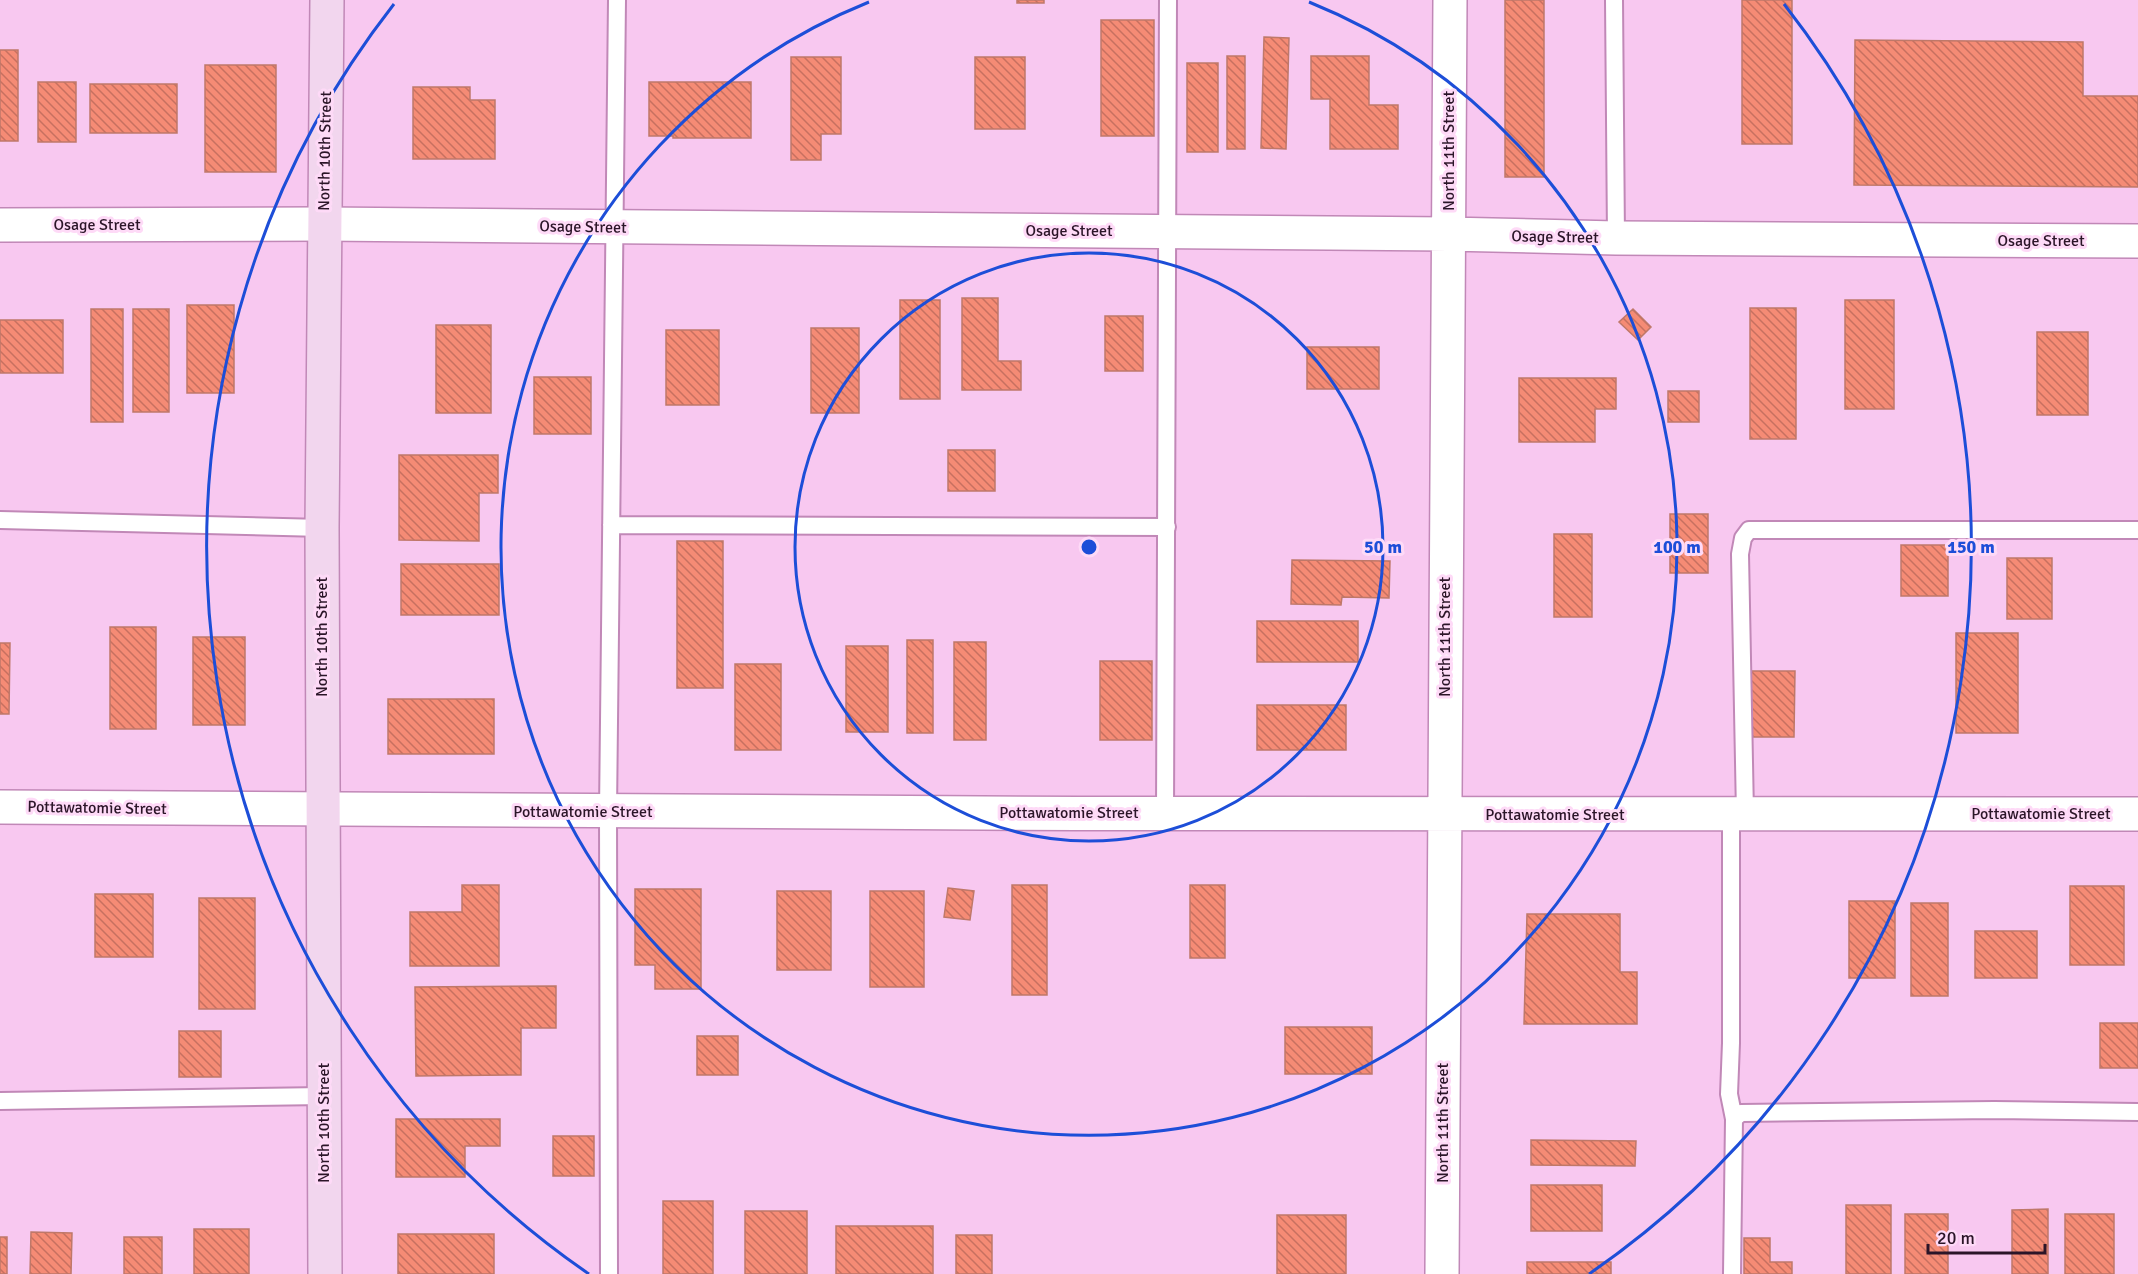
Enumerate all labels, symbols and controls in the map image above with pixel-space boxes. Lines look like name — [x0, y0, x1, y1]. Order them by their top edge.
street label: North 10th Street — [314, 90, 336, 211]
street label: North 11th Street — [1439, 91, 1459, 211]
street label: Osage Street — [53, 215, 141, 235]
street label: Osage Street — [539, 216, 627, 238]
street label: Osage Street — [1025, 221, 1113, 241]
street label: Osage Street — [1511, 226, 1599, 248]
street label: Osage Street — [1997, 231, 2085, 251]
text: 50 m — [1364, 536, 1402, 558]
text: 100 m — [1653, 536, 1701, 558]
text: 150 m — [1947, 536, 1995, 558]
centre of rings — [1079, 537, 1099, 557]
street label: North 10th Street — [312, 577, 332, 697]
street label: North 11th Street — [1435, 577, 1455, 697]
street label: Pottawatomie Street — [27, 797, 167, 819]
street label: Pottawatomie Street — [513, 802, 653, 822]
street label: Pottawatomie Street — [999, 803, 1139, 823]
street label: Pottawatomie Street — [1971, 804, 2111, 824]
street label: Pottawatomie Street — [1485, 805, 1625, 825]
street label: North 10th Street — [314, 1063, 334, 1183]
street label: North 11th Street — [1433, 1063, 1453, 1183]
scale bar — [1928, 1217, 2045, 1255]
text: 20 m — [1937, 1227, 1975, 1249]

